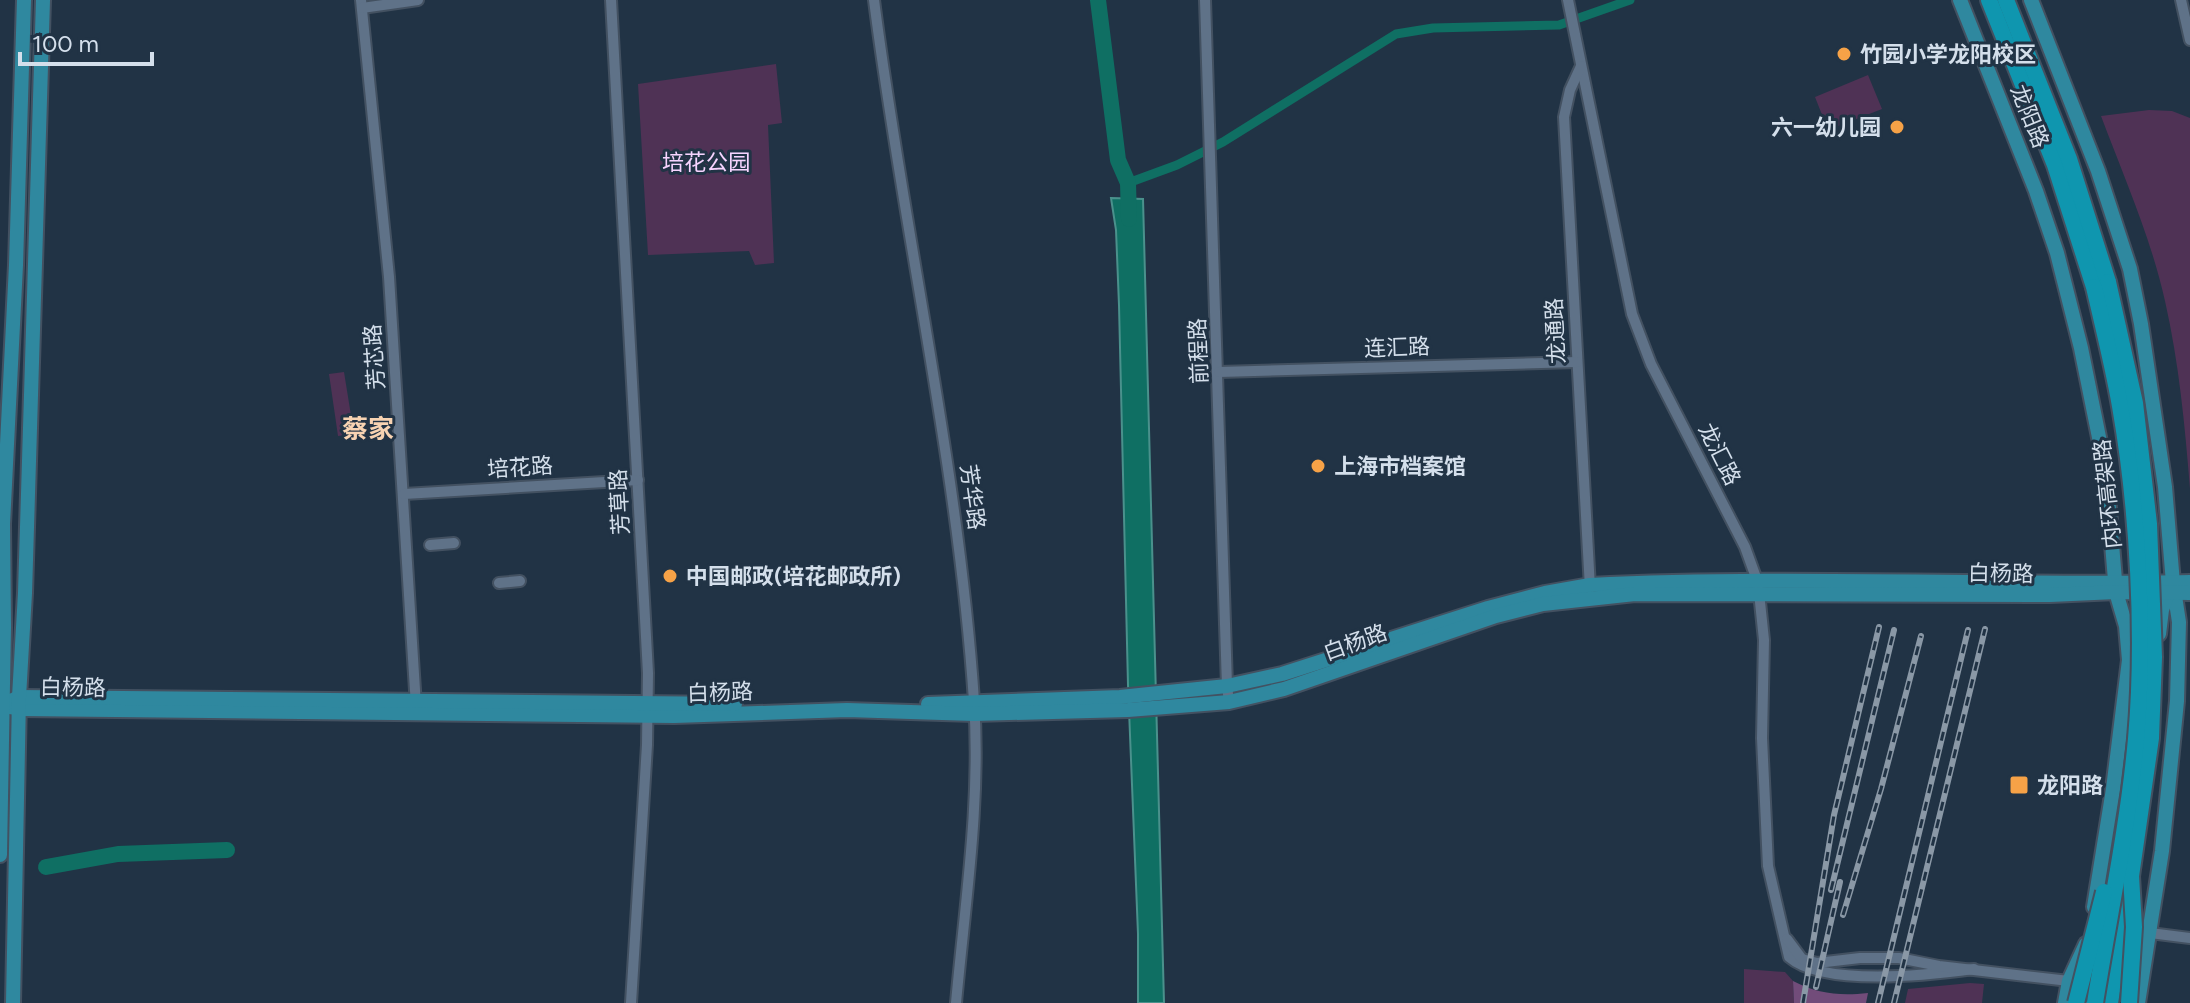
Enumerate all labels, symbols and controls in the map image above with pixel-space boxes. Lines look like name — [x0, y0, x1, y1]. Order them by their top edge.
scale bar — [20, 16, 152, 66]
text: 100 m — [32, 29, 99, 58]
place label: 竹园小学龙阳校区 — [1860, 41, 2036, 68]
marker: 竹园小学龙阳校区 — [1835, 45, 1853, 63]
street label: 龙阳路 — [2005, 81, 2054, 152]
place label: 六一幼儿园 — [1771, 114, 1881, 141]
marker: 六一幼儿园 — [1888, 118, 1906, 136]
park label: 培花公园 — [662, 149, 750, 176]
street label: 龙通路 — [1540, 297, 1571, 365]
street label: 前程路 — [1184, 318, 1213, 384]
street label: 芳芯路 — [359, 323, 390, 391]
street label: 连汇路 — [1364, 333, 1430, 362]
district label: 蔡家 — [342, 413, 394, 445]
street label: 龙汇路 — [1693, 419, 1747, 490]
street label: 内环高架路 — [2088, 438, 2127, 550]
street label: 培花路 — [486, 452, 554, 483]
place label: 上海市档案馆 — [1334, 453, 1466, 480]
marker: 上海市档案馆 — [1309, 457, 1327, 475]
street label: 芳华路 — [955, 463, 990, 532]
street label: 芳草路 — [604, 468, 635, 536]
street label: 白杨路 — [1968, 559, 2034, 588]
place label: 中国邮政(培花邮政所) — [686, 563, 901, 590]
marker: 中国邮政(培花邮政所) — [661, 567, 679, 585]
street label: 白杨路 — [1320, 618, 1391, 666]
street label: 白杨路 — [40, 673, 106, 702]
street label: 白杨路 — [687, 678, 753, 707]
place label: 龙阳路 — [2037, 772, 2103, 799]
marker: 龙阳路 — [2008, 774, 2030, 796]

